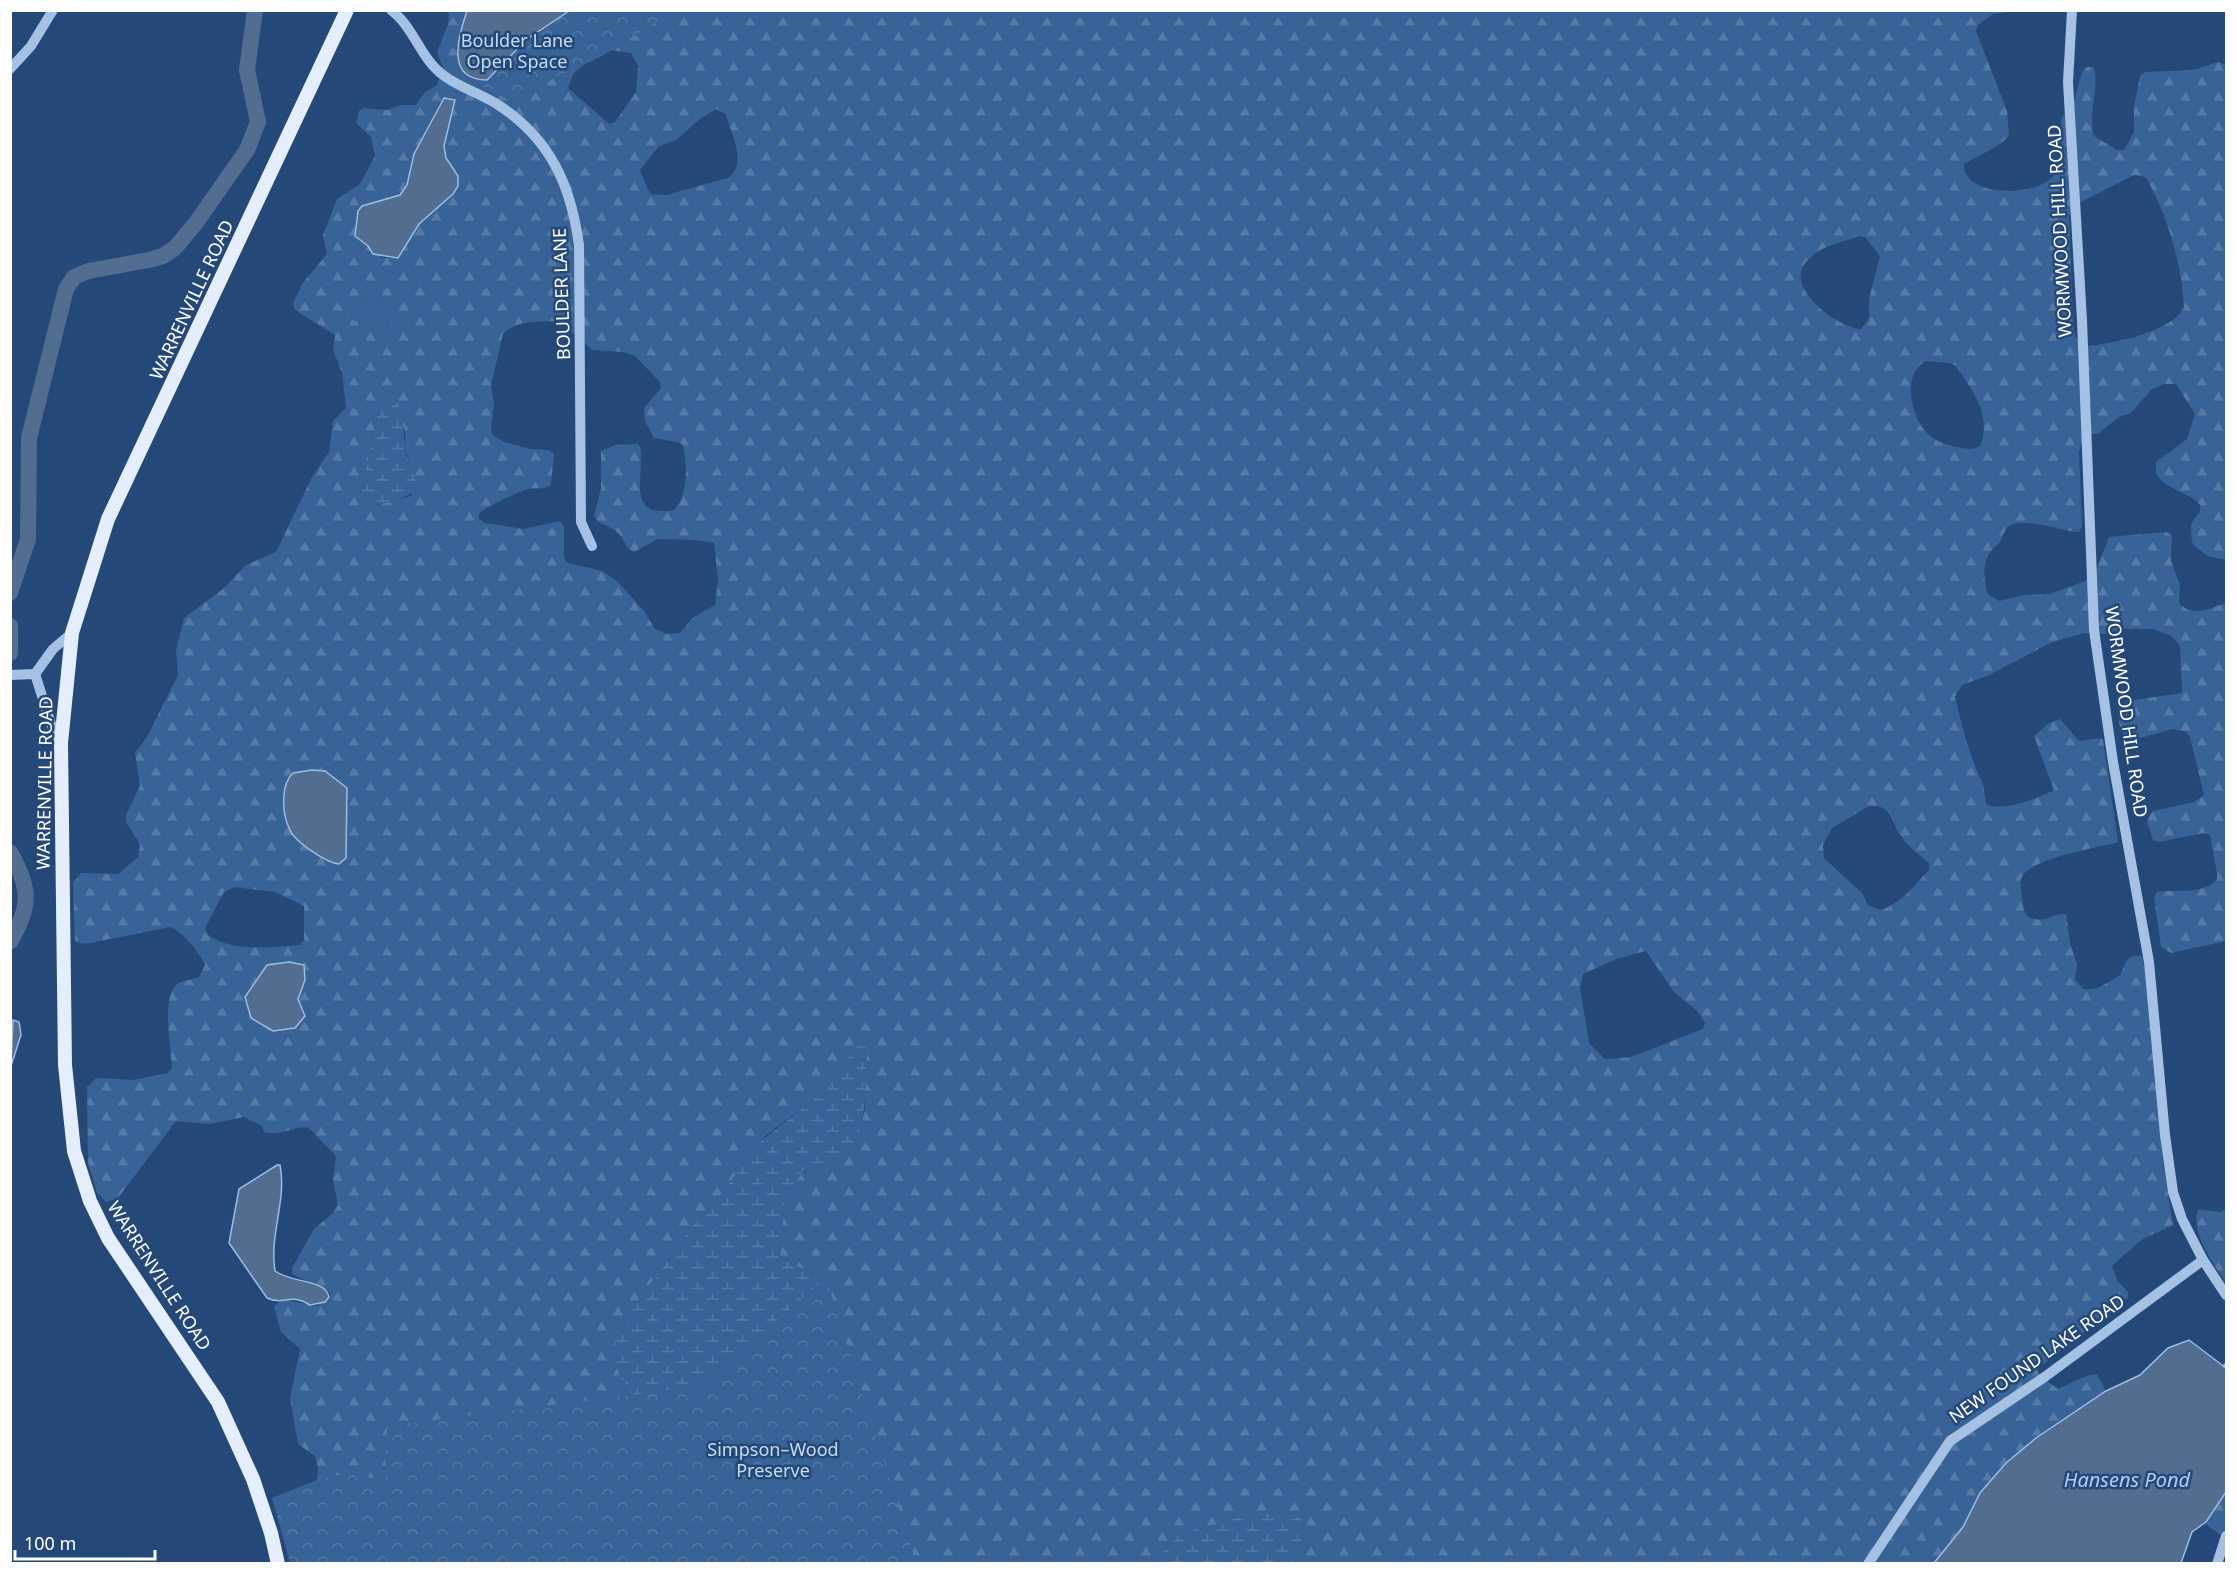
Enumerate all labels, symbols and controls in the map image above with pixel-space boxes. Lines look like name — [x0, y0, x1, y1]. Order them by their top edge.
park label: Boulder Lane Open Space — [461, 28, 573, 73]
street label: WORMWOOD HILL ROAD — [2041, 124, 2077, 338]
street label: WARRENVILLE ROAD — [144, 216, 239, 383]
street label: BOULDER LANE — [547, 228, 575, 360]
street label: WORMWOOD HILL ROAD — [2100, 605, 2154, 819]
street label: WARRENVILLE ROAD — [30, 696, 58, 870]
street label: WARRENVILLE ROAD — [103, 1196, 217, 1355]
street label: NEW FOUND LAKE ROAD — [1944, 1288, 2129, 1428]
park label: Simpson–Wood Preserve — [707, 1437, 839, 1482]
water label: Hansens Pond — [2064, 1466, 2191, 1493]
scale bar — [15, 1523, 154, 1561]
text: 100 m — [24, 1531, 76, 1555]

